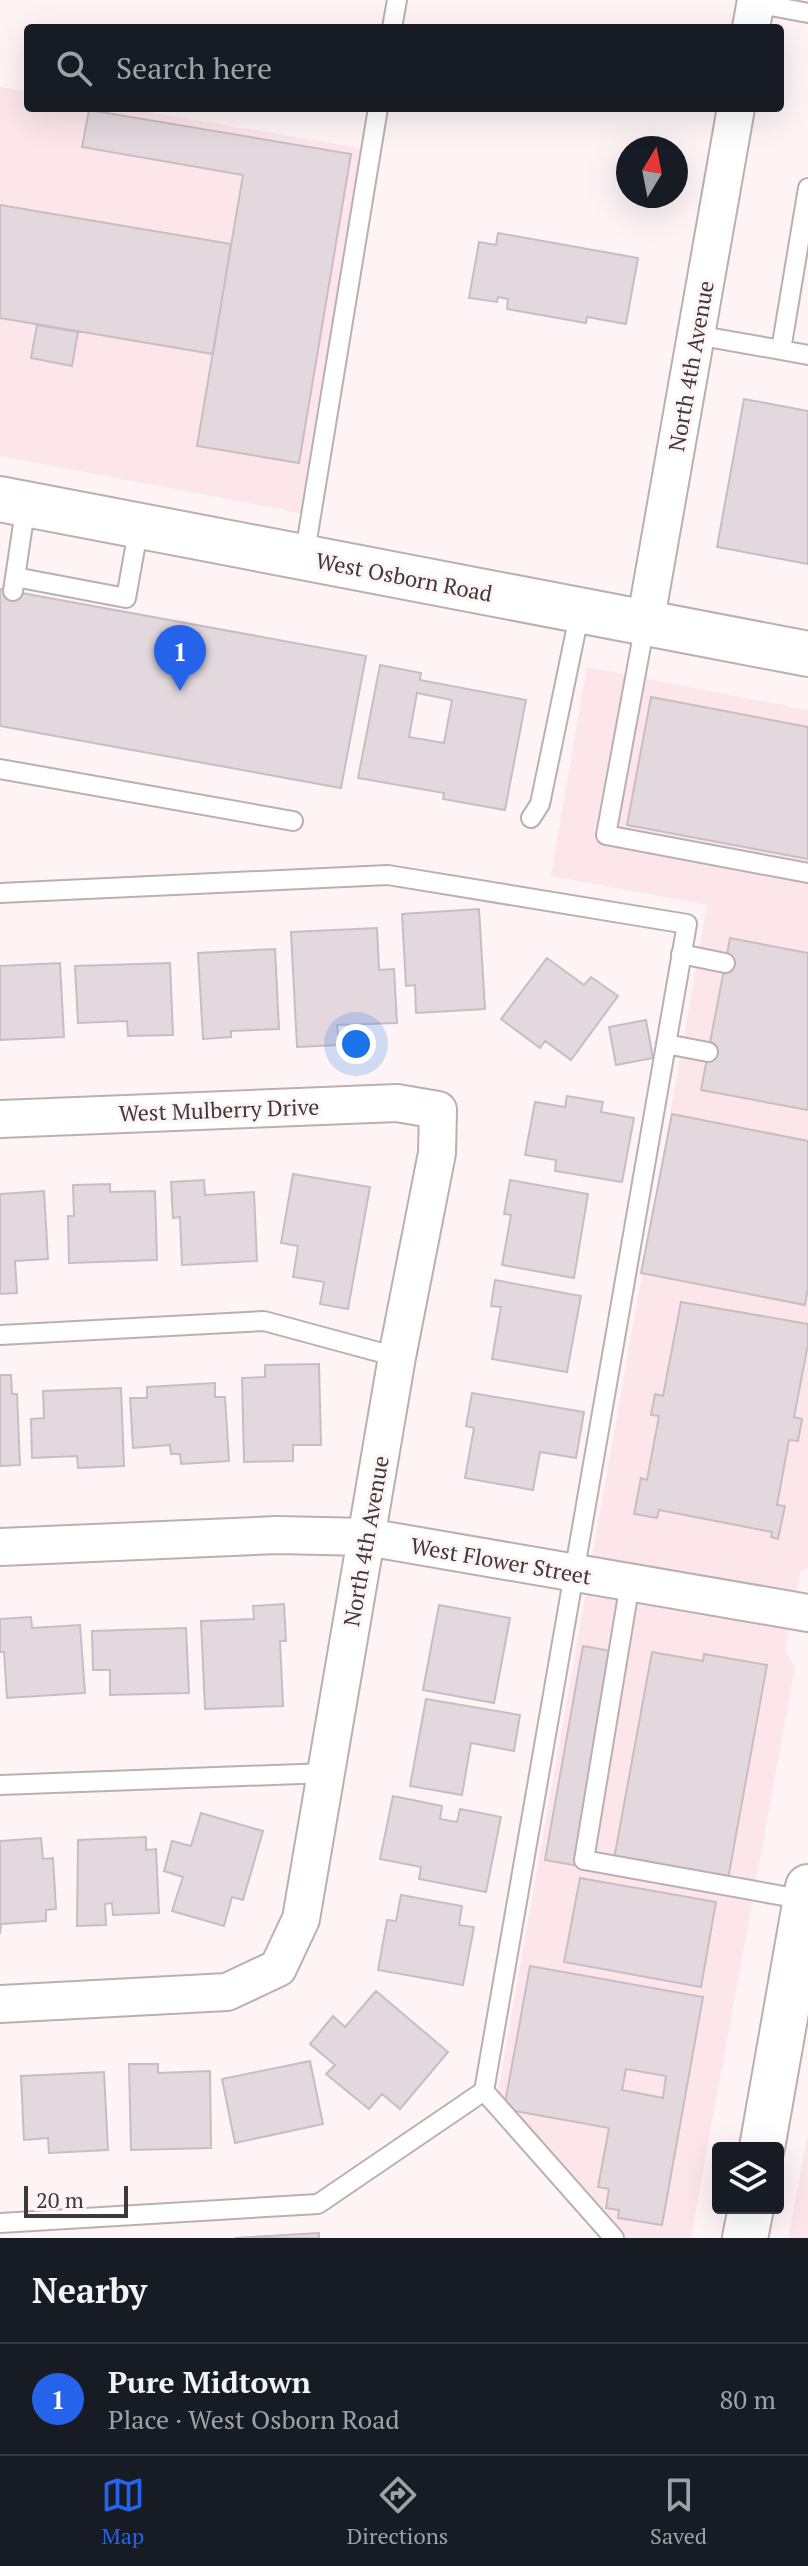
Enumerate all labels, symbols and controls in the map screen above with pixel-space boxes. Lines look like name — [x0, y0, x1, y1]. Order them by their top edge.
search box — [24, 24, 784, 112]
icon: search — [52, 46, 96, 90]
text: Search here — [116, 48, 272, 88]
north arrow — [616, 136, 688, 208]
street label: North 4th Avenue — [661, 278, 720, 454]
street label: West Osborn Road — [313, 545, 495, 608]
pin: 1 — [154, 625, 206, 691]
your location — [336, 1024, 376, 1064]
street label: West Mulberry Drive — [118, 1092, 320, 1127]
street label: North 4th Avenue — [336, 1453, 395, 1629]
street label: West Flower Street — [408, 1530, 594, 1591]
map controls — [712, 2142, 784, 2214]
button: layers — [712, 2142, 784, 2214]
scale bar — [24, 2182, 128, 2218]
text: 20 m — [36, 2185, 84, 2214]
text: Nearby — [32, 2268, 147, 2313]
text: Pure Midtown — [108, 2362, 311, 2402]
text: 1 — [51, 2382, 65, 2416]
text: 80 m — [720, 2382, 776, 2416]
text: Place · West Osborn Road — [108, 2402, 400, 2436]
tab: Map — [101, 2473, 145, 2550]
tab: Directions — [347, 2473, 448, 2550]
tab: Saved — [650, 2473, 707, 2550]

